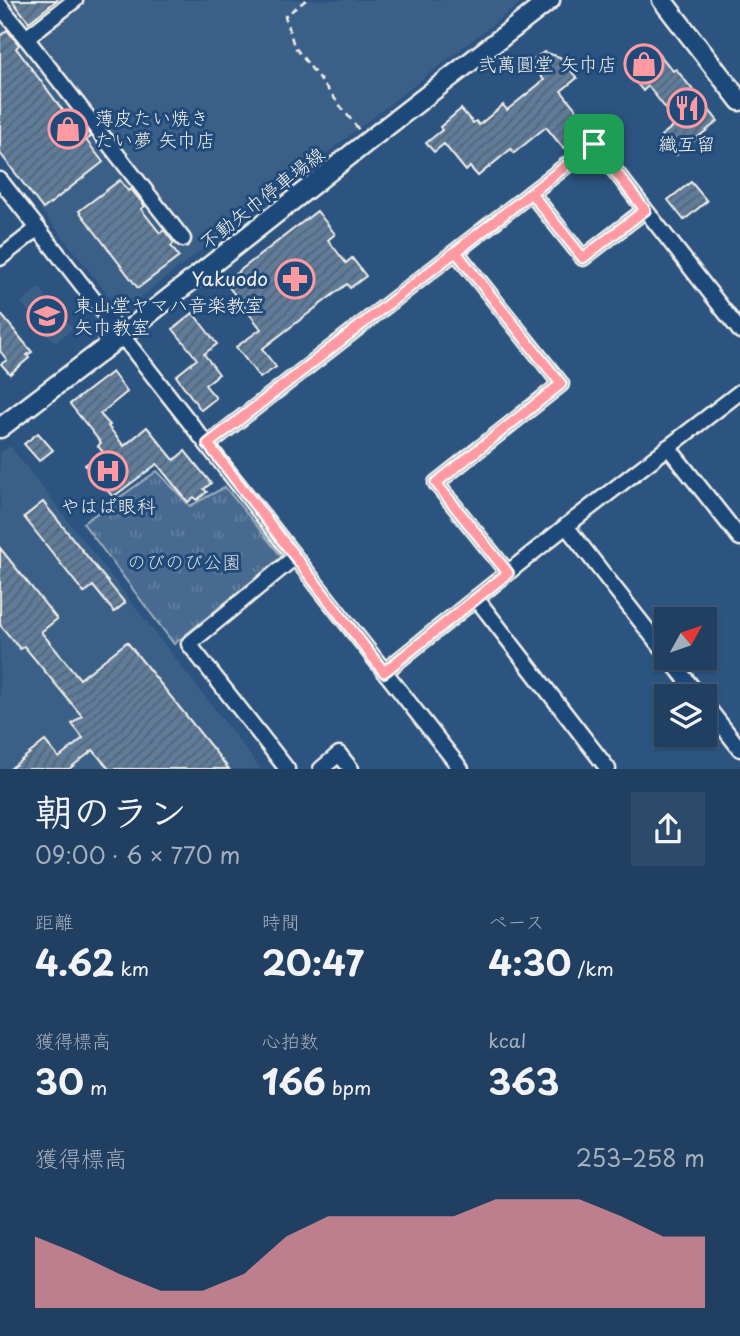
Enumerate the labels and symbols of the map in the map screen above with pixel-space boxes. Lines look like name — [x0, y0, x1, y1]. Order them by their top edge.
shop icon: 弐萬圓堂 矢巾店 — [623, 43, 665, 85]
place label: 弐萬圓堂 矢巾店 — [478, 49, 617, 77]
restaurant icon: 織互留 — [666, 87, 708, 129]
place label: 薄皮たい焼き たい夢 矢巾店 — [95, 103, 215, 153]
shop icon: 薄皮たい焼き たい夢 矢巾店 — [47, 108, 89, 150]
pin — [564, 114, 624, 174]
place label: 織互留 — [658, 129, 716, 157]
street label: 不動矢巾停車場線 — [193, 139, 330, 255]
pharmacy icon: Yakuodo — [274, 258, 316, 300]
place label: Yakuodo — [191, 264, 268, 292]
place label: 東山堂ヤマハ音楽教室 矢巾教室 — [74, 290, 264, 340]
school or university icon: 東山堂ヤマハ音楽教室 矢巾教室 — [26, 295, 68, 337]
hospital icon: やはば眼科 — [87, 450, 129, 492]
place label: やはば眼科 — [60, 491, 156, 519]
park label: のびのび公園 — [127, 547, 241, 575]
north arrow — [654, 607, 718, 670]

